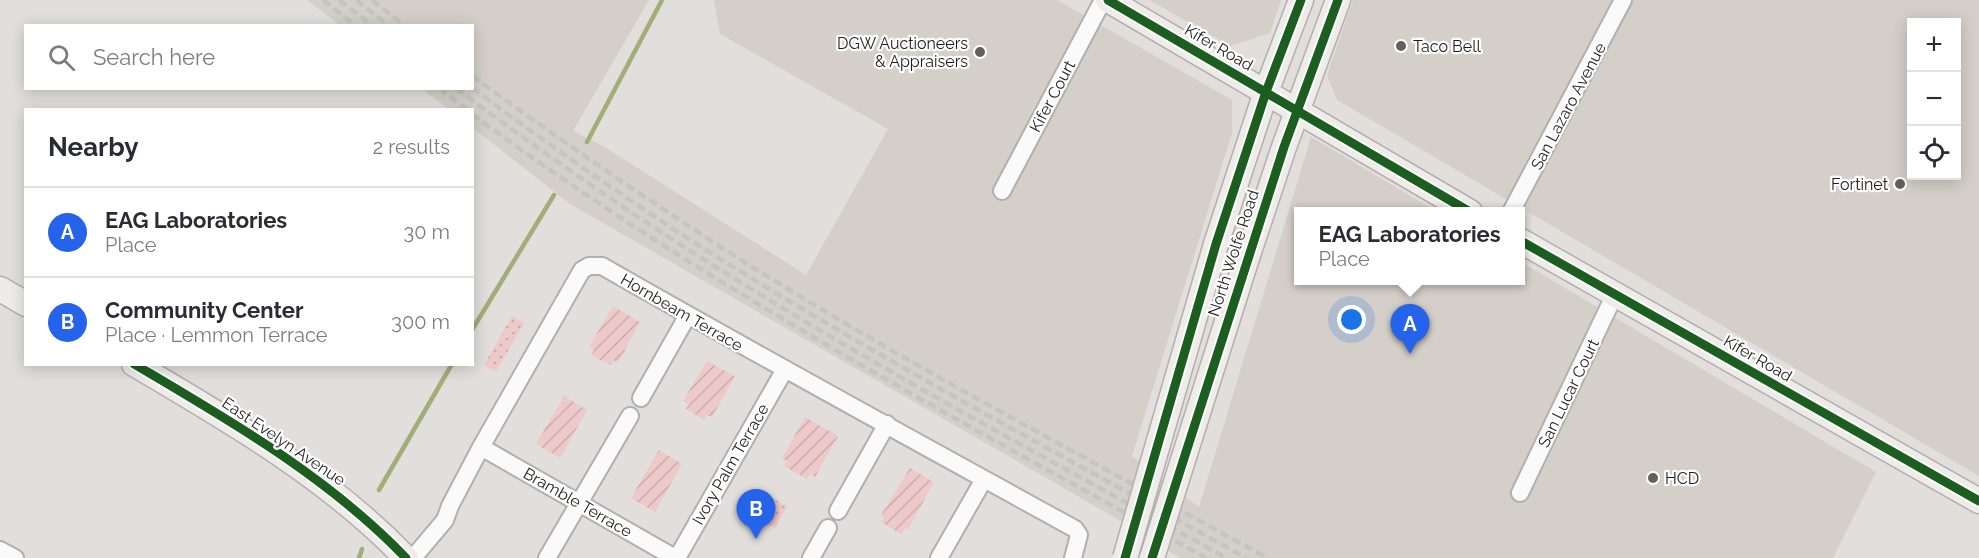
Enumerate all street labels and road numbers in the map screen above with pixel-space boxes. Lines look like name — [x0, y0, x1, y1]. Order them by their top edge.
street label: Kifer Road — [1181, 20, 1256, 75]
street label: San Lazaro Avenue — [1527, 39, 1610, 173]
street label: Kifer Court — [1026, 57, 1080, 135]
street label: North Wolfe Road — [1204, 187, 1263, 319]
street label: Hornbeam Terrace — [617, 270, 746, 355]
street label: Kifer Road — [1720, 331, 1795, 386]
street label: San Lucar Court — [1534, 335, 1603, 451]
street label: East Evelyn Avenue — [219, 393, 349, 490]
street label: Ivory Palm Terrace — [688, 400, 773, 528]
street label: Bramble Terrace — [520, 464, 635, 541]

